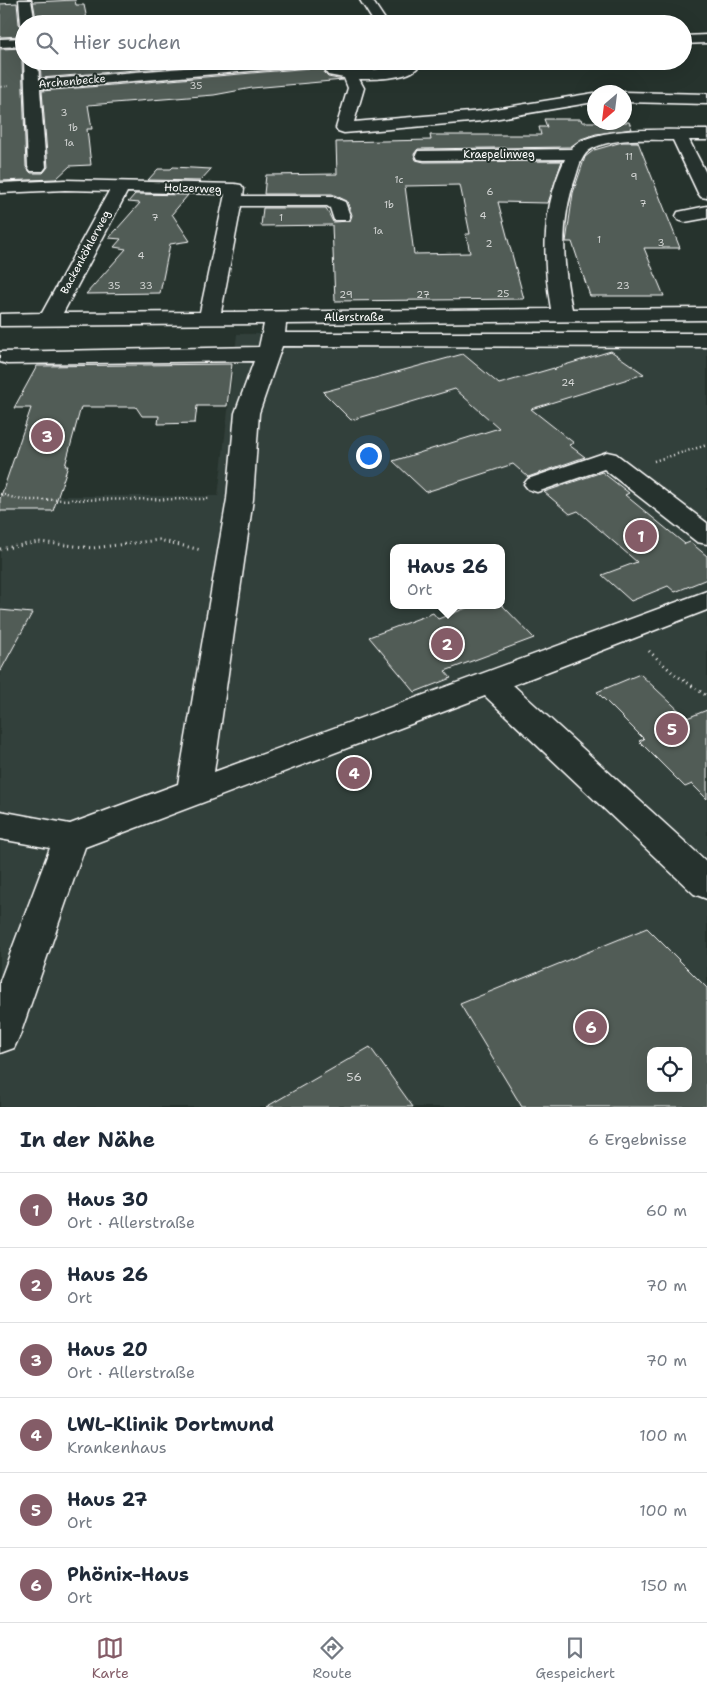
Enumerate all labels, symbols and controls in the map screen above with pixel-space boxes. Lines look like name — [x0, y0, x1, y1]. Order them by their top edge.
search box — [15, 15, 692, 70]
icon: search — [33, 29, 61, 57]
text: Hier suchen — [73, 30, 181, 55]
street label: Archenbecke — [38, 71, 106, 92]
house number: 35 — [190, 79, 202, 92]
north arrow — [587, 85, 632, 130]
house number: 3 — [61, 106, 68, 119]
house number: 1b — [68, 121, 78, 134]
house number: 1a — [64, 136, 75, 149]
street label: Kraepelinweg — [463, 147, 535, 162]
house number: 11 — [625, 150, 633, 163]
house number: 9 — [631, 170, 638, 183]
house number: 1c — [394, 173, 404, 186]
street label: Holzerweg — [164, 180, 222, 197]
house number: 6 — [487, 185, 494, 198]
house number: 7 — [640, 197, 647, 210]
house number: 1b — [384, 198, 394, 211]
street label: Backenköhlerweg — [57, 207, 114, 297]
house number: 4 — [480, 209, 487, 222]
house number: 7 — [152, 211, 159, 224]
house number: 1 — [279, 211, 283, 224]
house number: 1a — [373, 224, 384, 237]
house number: 1 — [597, 233, 601, 246]
house number: 3 — [658, 236, 665, 249]
house number: 2 — [486, 237, 493, 250]
house number: 4 — [138, 249, 145, 262]
house number: 35 — [108, 279, 120, 292]
house number: 33 — [139, 279, 153, 292]
house number: 23 — [616, 279, 630, 292]
house number: 25 — [497, 287, 509, 300]
house number: 29 — [339, 288, 353, 301]
house number: 27 — [416, 288, 430, 301]
street label: Allerstraße — [324, 310, 384, 325]
house number: 24 — [561, 376, 575, 389]
pin: 3 — [31, 417, 63, 455]
your location — [356, 443, 382, 469]
pin: 1 — [625, 517, 657, 555]
popup — [390, 544, 505, 609]
text: Haus 26 — [407, 554, 488, 579]
text: Ort — [407, 579, 433, 600]
pin: 2 — [431, 625, 463, 663]
pin: 5 — [656, 710, 688, 748]
pin: 4 — [338, 754, 370, 792]
pin: 6 — [575, 1008, 607, 1046]
map controls — [647, 1047, 692, 1092]
button: locate — [647, 1047, 692, 1092]
house number: 56 — [346, 1069, 362, 1085]
text: In der Nähe — [20, 1126, 155, 1154]
text: 6 Ergebnisse — [588, 1129, 687, 1150]
text: Haus 30 — [67, 1187, 148, 1212]
text: 1 — [32, 1200, 40, 1221]
text: 60 m — [646, 1200, 687, 1221]
text: Ort · Allerstraße — [67, 1212, 195, 1233]
text: Haus 26 — [67, 1262, 148, 1287]
text: 2 — [30, 1275, 42, 1296]
text: 70 m — [646, 1275, 687, 1296]
text: Ort — [67, 1287, 93, 1308]
text: Haus 20 — [67, 1337, 148, 1362]
text: 3 — [30, 1350, 42, 1371]
text: 70 m — [646, 1350, 687, 1371]
text: Ort · Allerstraße — [67, 1362, 195, 1383]
text: LWL-Klinik Dortmund — [67, 1412, 274, 1437]
text: 4 — [30, 1425, 42, 1446]
text: 100 m — [639, 1425, 687, 1446]
text: Krankenhaus — [67, 1437, 167, 1458]
text: Haus 27 — [67, 1487, 147, 1512]
text: 5 — [31, 1500, 41, 1521]
text: 100 m — [639, 1500, 687, 1521]
text: Ort — [67, 1512, 93, 1533]
text: Phönix-Haus — [67, 1562, 189, 1587]
text: 6 — [30, 1575, 42, 1596]
text: 150 m — [640, 1575, 687, 1596]
text: Ort — [67, 1587, 93, 1608]
tab: Karte — [92, 1634, 129, 1682]
tab: Route — [312, 1634, 352, 1682]
tab: Gespeichert — [535, 1634, 615, 1682]

